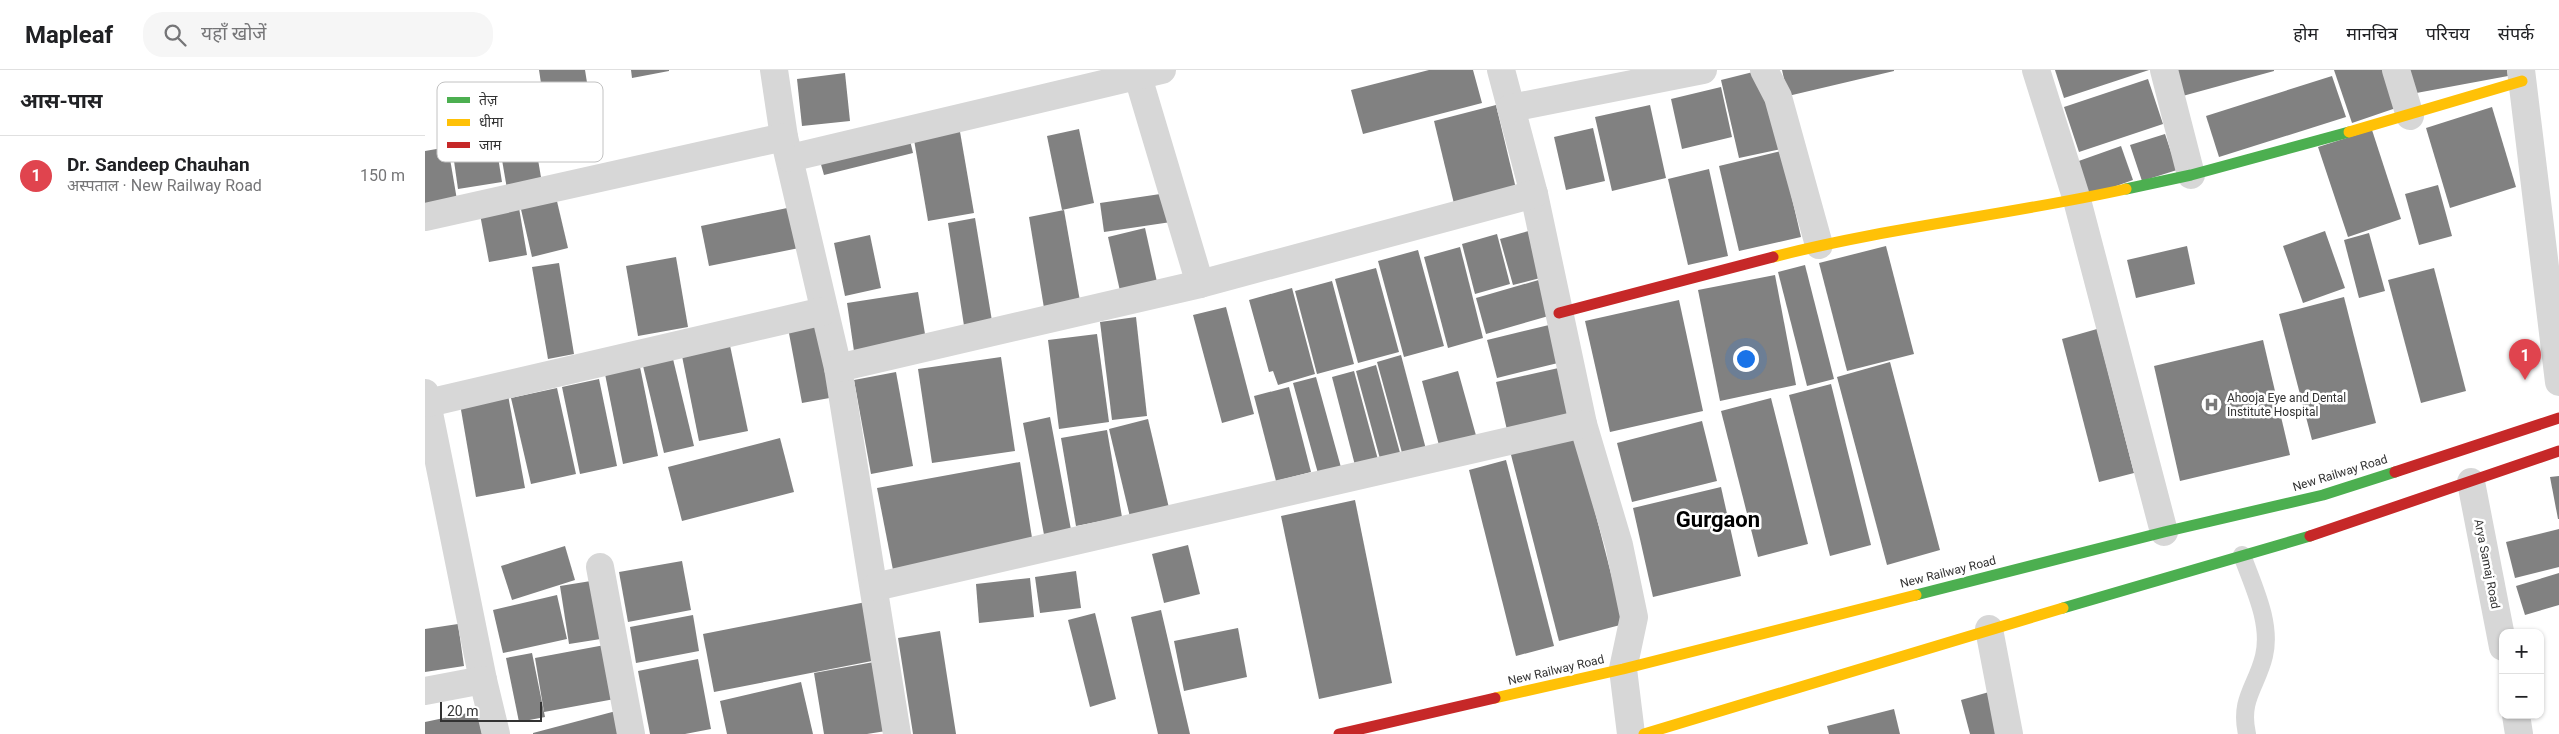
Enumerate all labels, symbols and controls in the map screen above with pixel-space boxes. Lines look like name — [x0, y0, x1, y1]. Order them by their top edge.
search box — [143, 12, 493, 57]
text: Mapleaf — [25, 21, 113, 49]
icon: search — [161, 21, 189, 49]
text: यहाँ खोजें — [201, 22, 266, 45]
text: होम — [2293, 23, 2318, 44]
text: मानचित्र — [2346, 23, 2398, 44]
text: परिचय — [2426, 23, 2470, 44]
text: संपर्क — [2498, 23, 2534, 44]
legend — [437, 82, 603, 162]
text: आस-पास — [20, 89, 102, 113]
text: तेज़ — [479, 91, 498, 108]
text: धीमा — [479, 114, 504, 130]
text: जाम — [479, 137, 502, 153]
text: Dr. Sandeep Chauhan — [67, 153, 250, 176]
text: 1 — [31, 166, 41, 185]
text: 150 m — [360, 166, 405, 185]
text: अस्पताल · New Railway Road — [67, 176, 262, 195]
pin: 1 — [2509, 339, 2541, 380]
your location — [1733, 346, 1759, 372]
place label: Ahooja Eye and Dental Institute Hospital — [2227, 391, 2346, 419]
hospital icon: Ahooja Eye and Dental Institute Hospital — [2199, 393, 2223, 417]
street label: New Railway Road — [2291, 452, 2389, 494]
district label: Gurgaon — [1676, 507, 1760, 532]
street label: Arya Samaj Road — [2471, 518, 2503, 610]
street label: New Railway Road — [1899, 553, 1997, 591]
map controls — [2499, 629, 2544, 719]
button: + — [2499, 629, 2544, 674]
street label: New Railway Road — [1507, 652, 1605, 688]
button: − — [2499, 674, 2544, 719]
scale bar — [440, 699, 543, 722]
text: 20 m — [447, 703, 479, 719]

